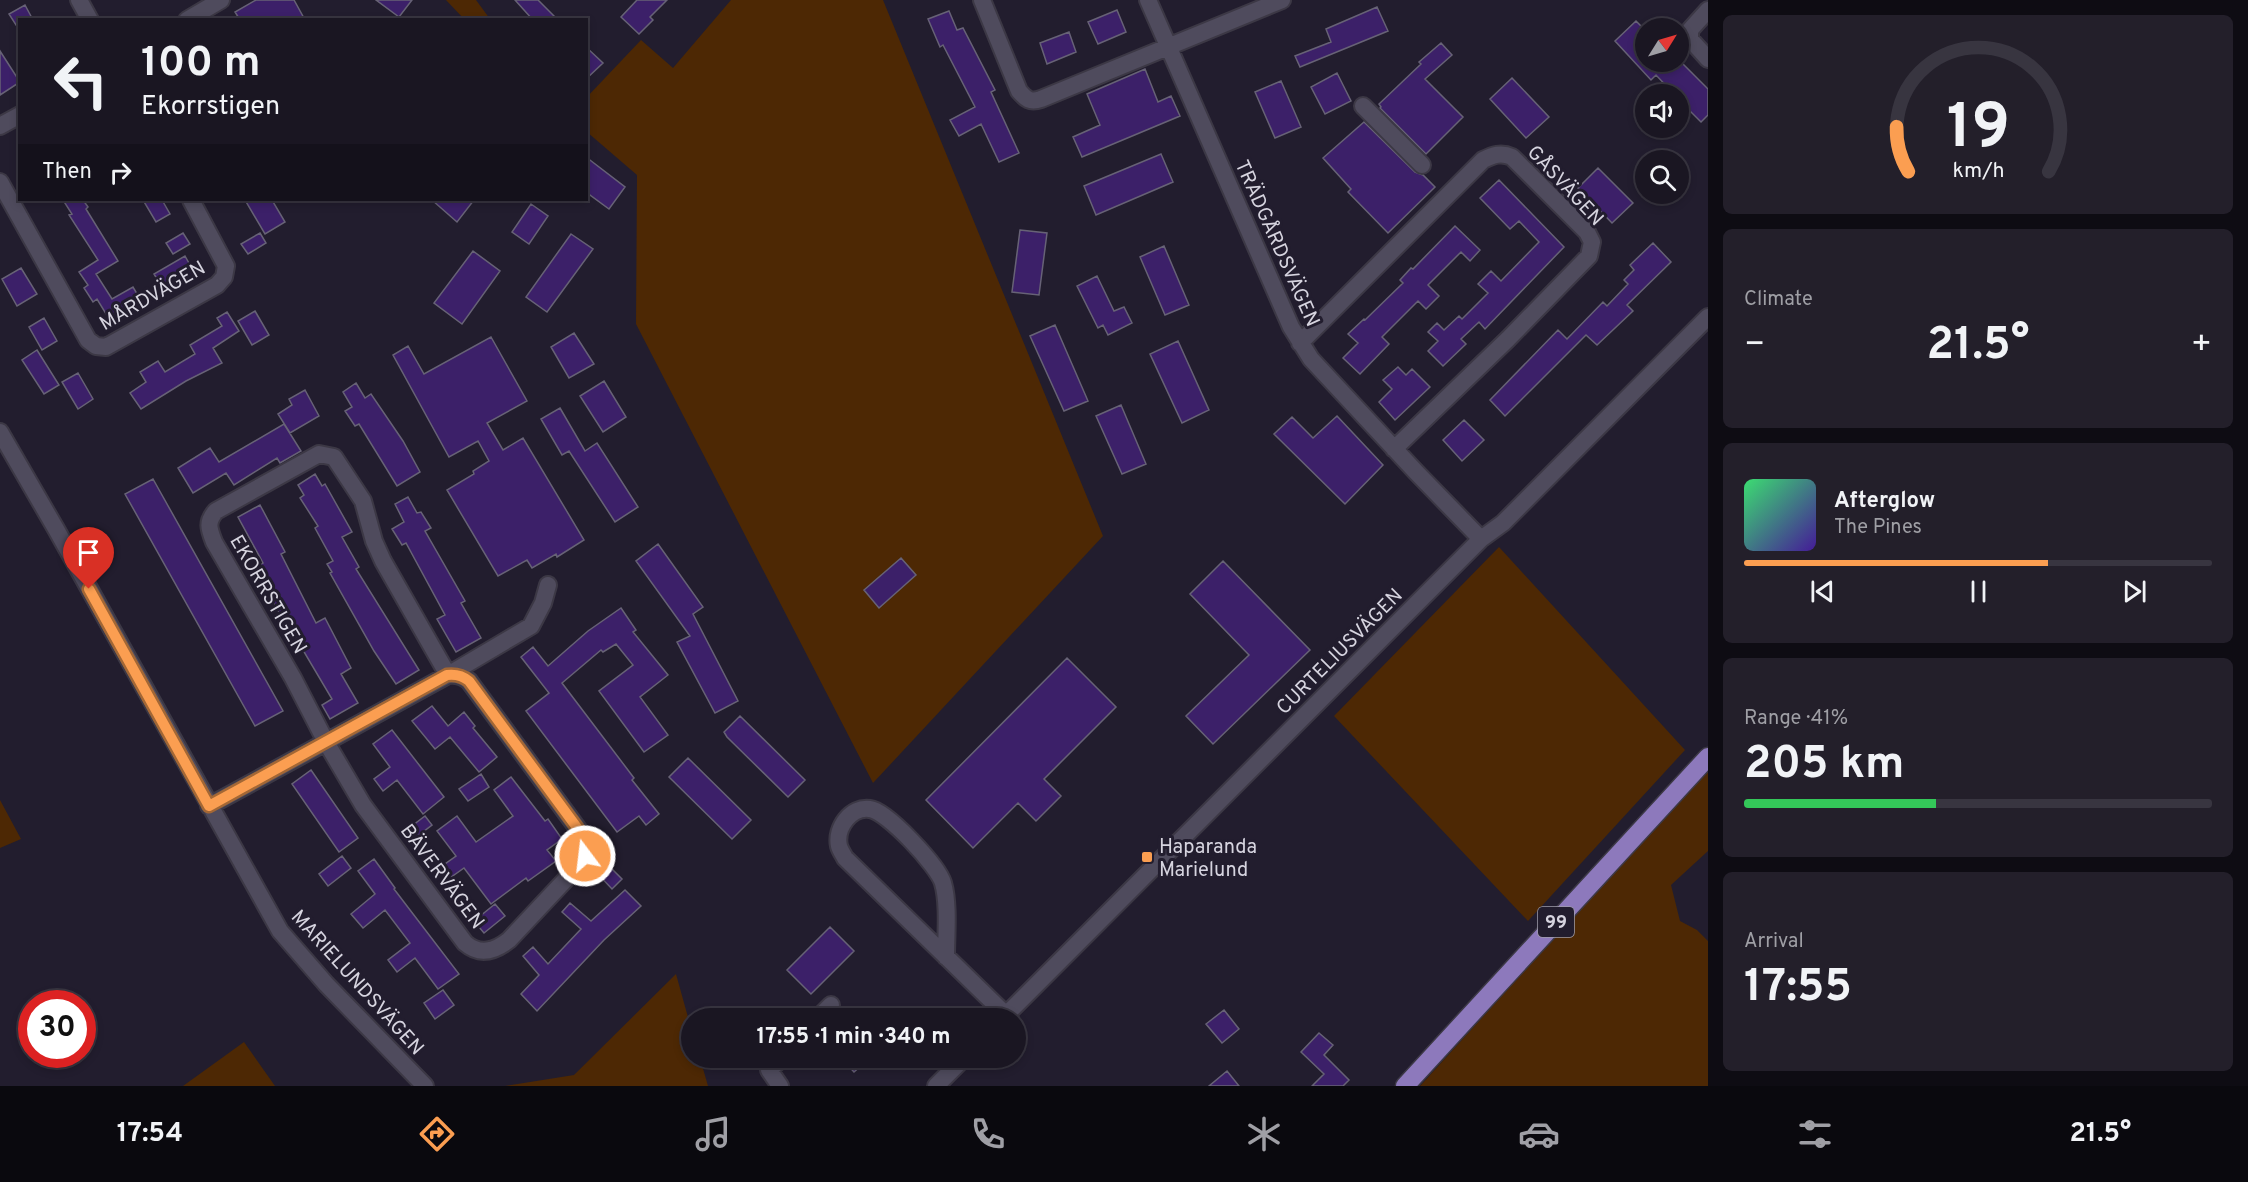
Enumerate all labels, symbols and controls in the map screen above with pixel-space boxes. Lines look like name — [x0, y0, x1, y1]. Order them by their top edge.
north arrow — [1635, 18, 1689, 72]
map controls — [1635, 18, 1689, 204]
text: 100 m — [141, 38, 260, 91]
icon: left — [42, 42, 120, 120]
button: sound — [1635, 84, 1689, 138]
text: Ekorrstigen — [141, 90, 280, 124]
text: 19 — [1946, 91, 2010, 170]
street label: GÅSVÄGEN — [1520, 140, 1609, 232]
button: search — [1635, 150, 1689, 204]
icon: right — [104, 156, 137, 189]
street label: TRÄDGÅRDSVÄGEN — [1228, 156, 1326, 331]
text: km/h — [1952, 158, 2004, 185]
text: Then — [42, 159, 92, 186]
street label: MÅRDVÄGEN — [95, 255, 211, 338]
text: Climate — [1744, 287, 1813, 313]
text: 21.5° — [1927, 318, 2029, 375]
text: − — [1744, 325, 1765, 367]
text: + — [2191, 325, 2212, 367]
text: Afterglow — [1834, 488, 1935, 515]
text: The Pines — [1834, 515, 1922, 541]
pin — [63, 527, 114, 589]
street label: EKORRSTIGEN — [223, 531, 312, 659]
icon: arrive — [72, 536, 105, 569]
icon: previous — [1806, 575, 1839, 608]
icon: pause — [1962, 575, 1995, 608]
icon: next — [2118, 575, 2151, 608]
street label: CURTELIUSVÄGEN — [1271, 583, 1409, 721]
text: Range · 41% — [1744, 706, 1848, 732]
text: 205 km — [1744, 737, 1905, 794]
street label: BÄVERVÄGEN — [393, 819, 490, 935]
position arrow — [553, 824, 617, 888]
place label: Haparanda Marielund — [1159, 835, 1257, 884]
marker: Haparanda Marielund — [1140, 850, 1154, 864]
street label: MARIELUNDSVÄGEN — [284, 904, 429, 1062]
road number: 99 — [1538, 907, 1574, 937]
text: Arrival — [1744, 929, 1804, 955]
text: 17:55 — [1744, 960, 1852, 1017]
speed limit sign: 30 — [18, 990, 96, 1068]
text: 17:55 · 1 min · 340 m — [756, 1024, 951, 1051]
icon: directions — [416, 1113, 458, 1155]
icon: music — [692, 1113, 734, 1155]
icon: phone — [967, 1113, 1009, 1155]
icon: climate — [1243, 1113, 1285, 1155]
icon: car — [1518, 1113, 1560, 1155]
icon: filters — [1794, 1113, 1836, 1155]
text: 17:54 — [117, 1117, 183, 1151]
text: 21.5° — [2069, 1117, 2131, 1151]

